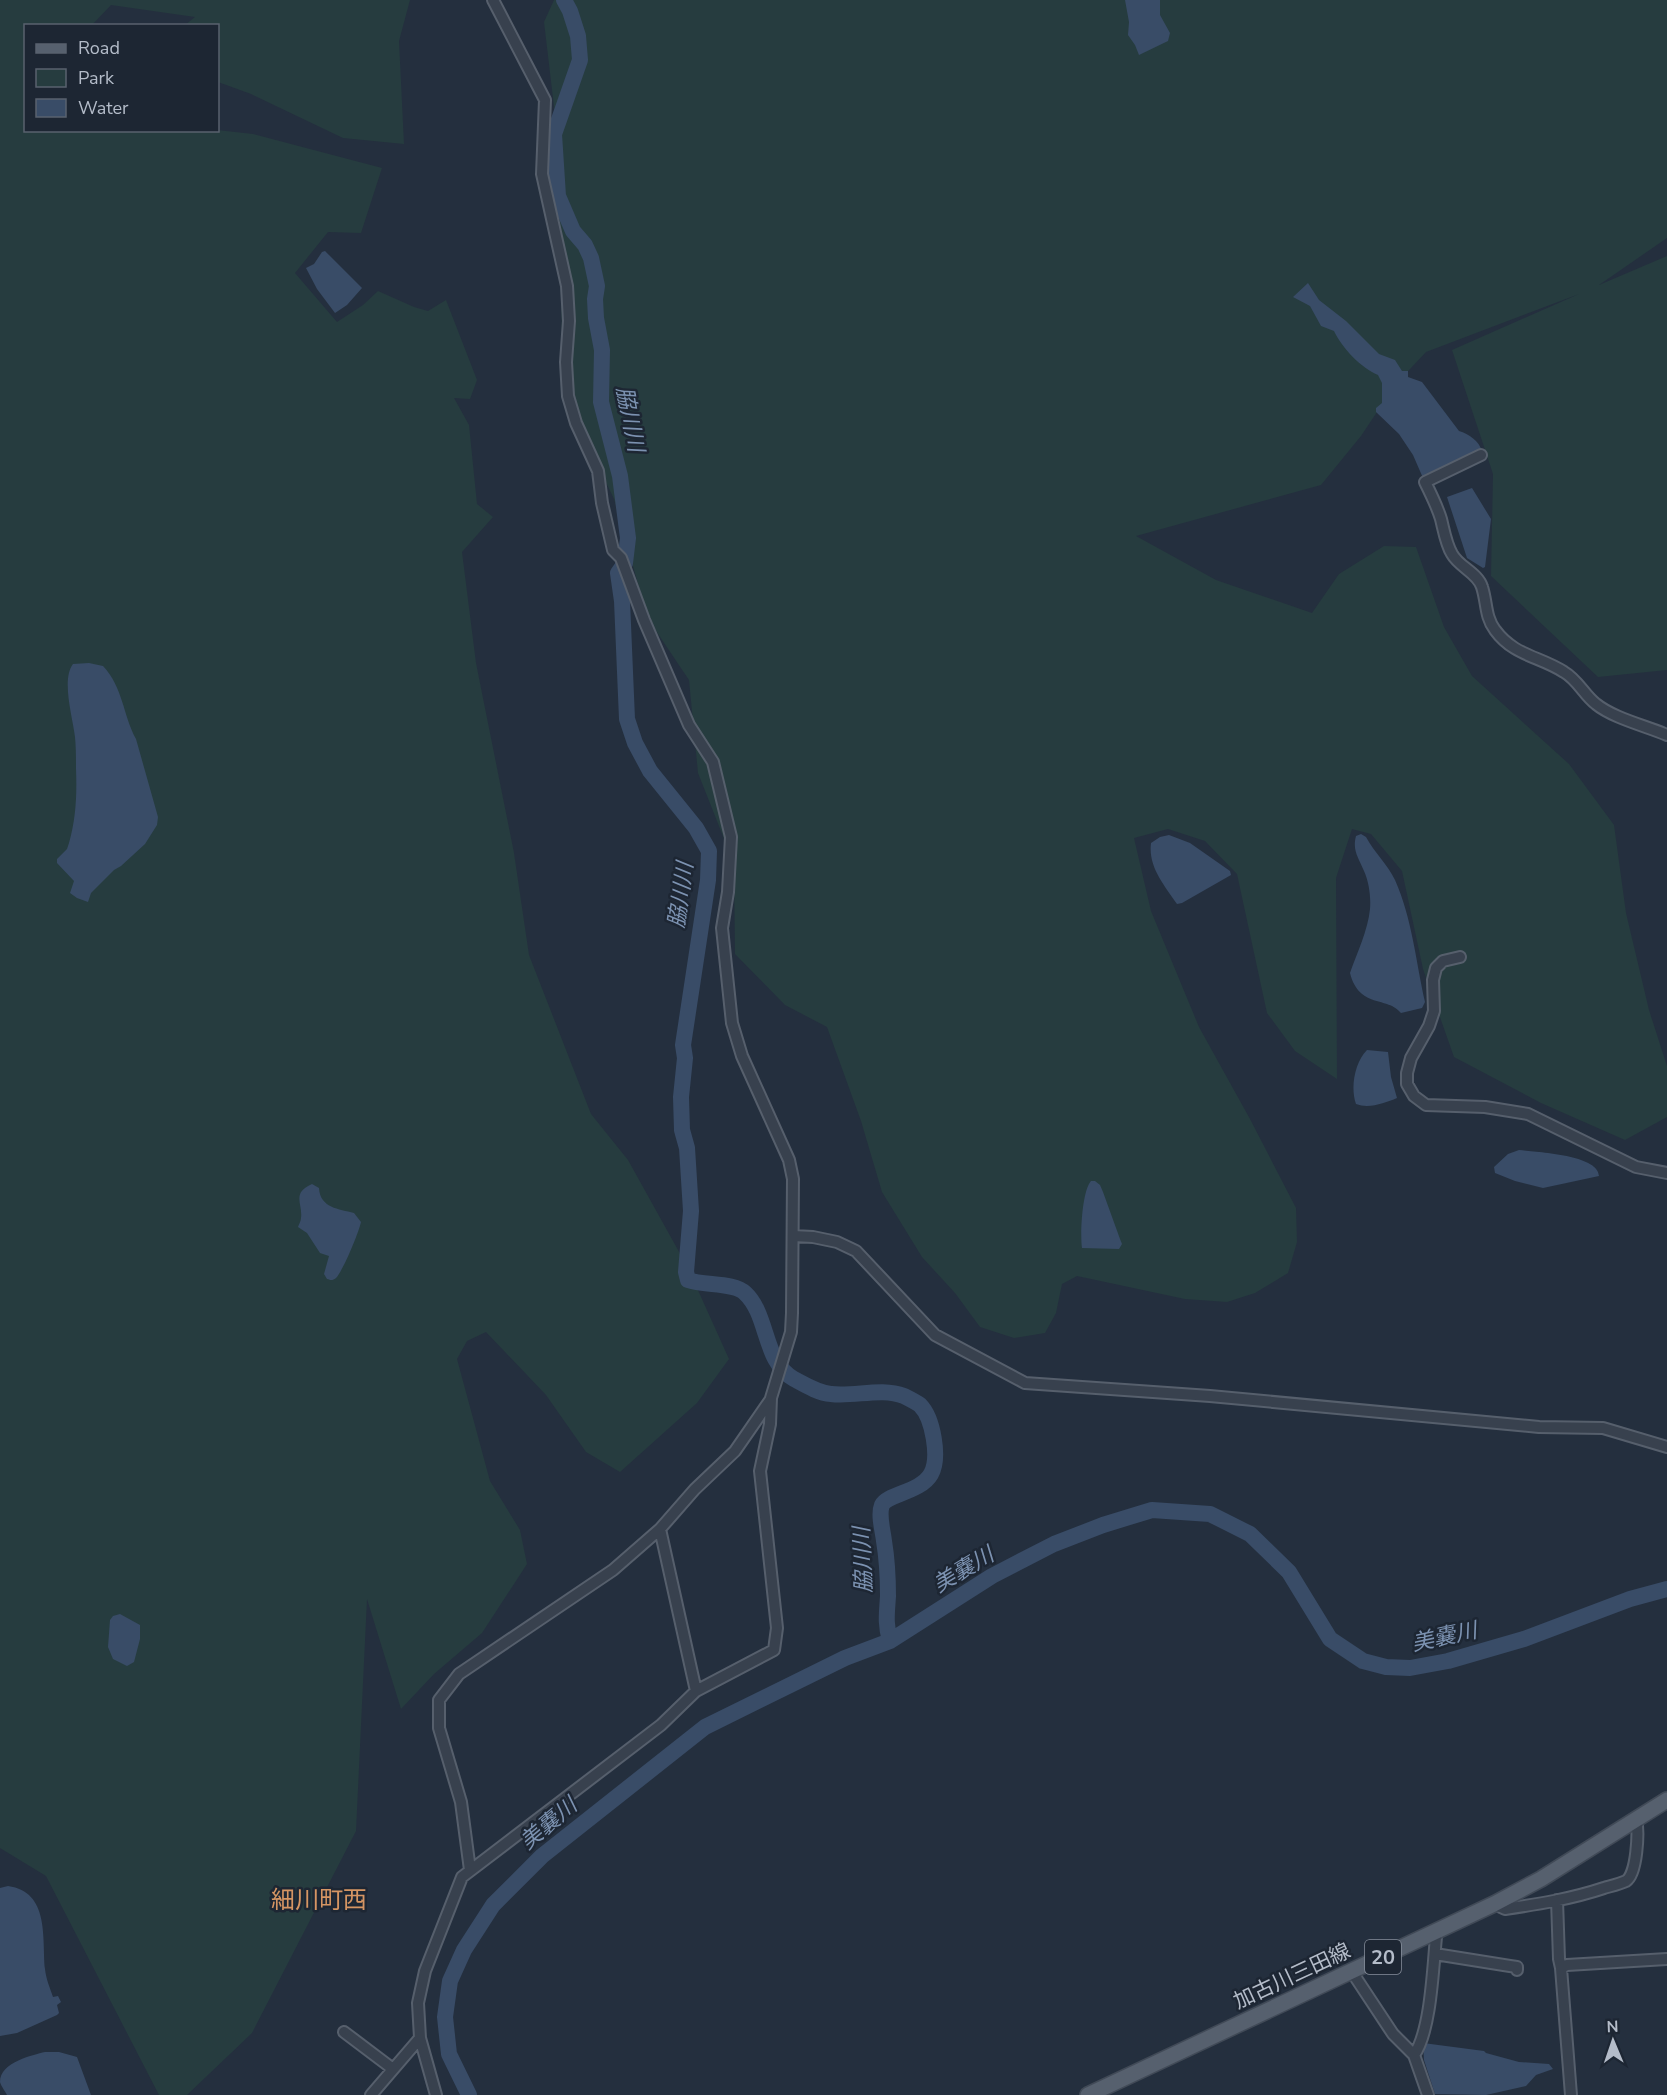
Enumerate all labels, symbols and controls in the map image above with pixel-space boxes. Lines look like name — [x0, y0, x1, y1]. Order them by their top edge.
legend — [24, 24, 219, 132]
text: Road — [78, 36, 120, 60]
text: Park — [78, 66, 115, 90]
text: Water — [78, 96, 129, 120]
water label: 脇川川 — [609, 384, 651, 456]
water label: 脇川川 — [662, 858, 701, 930]
water label: 脇川川 — [847, 1524, 879, 1593]
water label: 美嚢川 — [927, 1539, 1001, 1600]
water label: 美嚢川 — [1409, 1615, 1482, 1659]
water label: 美嚢川 — [514, 1790, 585, 1856]
district label: 細川町西 — [271, 1884, 367, 1916]
street label: 加古川三田線 — [1229, 1937, 1355, 2015]
road number: 20 — [1365, 1940, 1401, 1974]
north arrow — [1583, 2011, 1643, 2071]
text: N — [1606, 2016, 1619, 2038]

